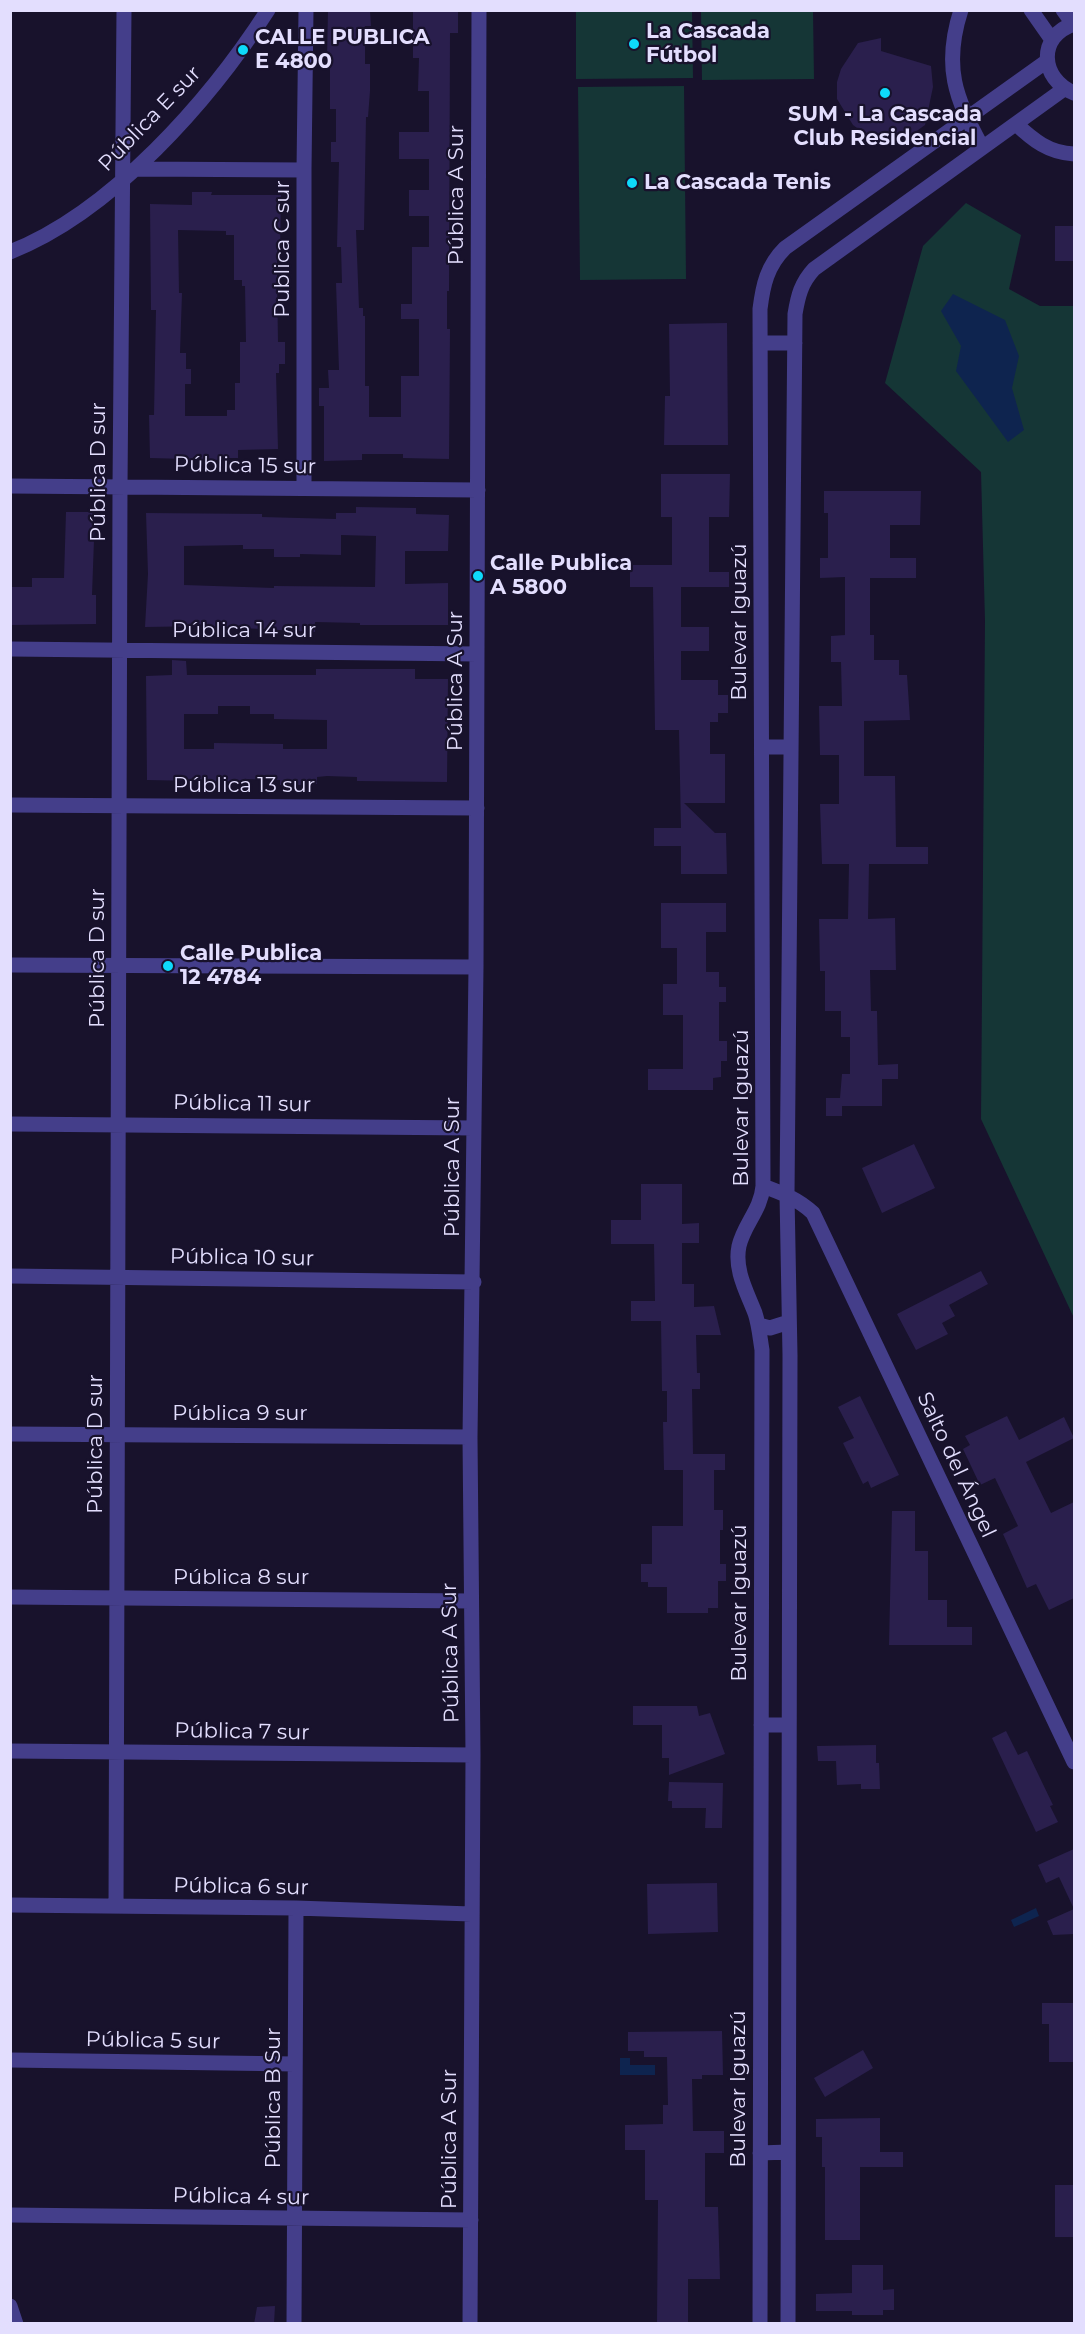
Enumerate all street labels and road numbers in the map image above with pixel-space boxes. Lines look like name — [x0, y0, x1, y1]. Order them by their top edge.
street label: Pública E sur — [93, 61, 207, 177]
street label: Pública A Sur — [444, 125, 470, 265]
street label: Publica C sur — [270, 180, 296, 318]
street label: Pública D sur — [86, 402, 112, 542]
street label: Pública 15 sur — [174, 452, 316, 480]
street label: Bulevar Iguazú — [727, 543, 753, 701]
street label: Pública A Sur — [443, 611, 469, 751]
street label: Pública 14 sur — [172, 618, 316, 644]
street label: Pública 13 sur — [173, 773, 315, 799]
street label: Pública D sur — [85, 888, 111, 1028]
street label: Bulevar Iguazú — [729, 1029, 755, 1187]
street label: Pública 11 sur — [173, 1090, 311, 1118]
street label: Pública A Sur — [440, 1097, 466, 1237]
street label: Pública 10 sur — [170, 1244, 314, 1272]
street label: Pública D sur — [83, 1374, 109, 1514]
street label: Salto del Ángel — [911, 1388, 1001, 1542]
street label: Pública 9 sur — [172, 1401, 308, 1427]
street label: Bulevar Iguazú — [727, 1524, 753, 1682]
street label: Pública 8 sur — [173, 1565, 309, 1591]
street label: Pública A Sur — [437, 1583, 465, 1723]
street label: Pública 7 sur — [174, 1718, 310, 1746]
street label: Pública 6 sur — [173, 1873, 309, 1901]
street label: Bulevar Iguazú — [726, 2010, 752, 2168]
street label: Pública 5 sur — [85, 2027, 221, 2055]
street label: Pública B Sur — [261, 2027, 287, 2169]
street label: Pública A Sur — [437, 2069, 463, 2209]
street label: Pública 4 sur — [172, 2183, 310, 2211]

